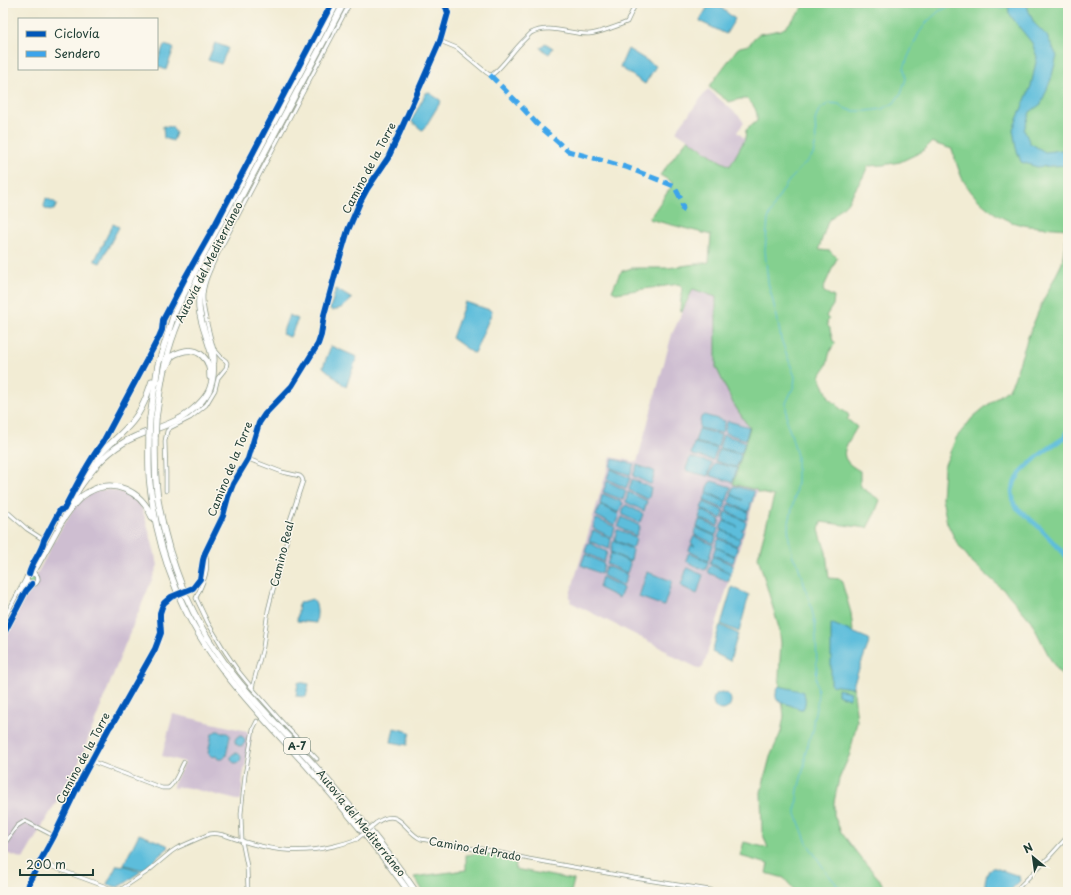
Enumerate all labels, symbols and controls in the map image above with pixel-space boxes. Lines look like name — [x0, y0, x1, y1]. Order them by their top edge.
legend — [18, 18, 158, 70]
text: Ciclovía — [54, 24, 100, 42]
text: Sendero — [54, 44, 101, 62]
street label: Camino de la Torre — [337, 119, 400, 217]
street label: Autovía del Mediterráneo — [171, 198, 246, 325]
street label: Camino de la Torre — [203, 418, 256, 519]
street label: Camino Real — [265, 519, 298, 589]
street label: Camino de la Torre — [51, 709, 114, 807]
road number: A-7 — [284, 738, 310, 754]
street label: Autovía del Mediterráneo — [313, 765, 410, 880]
street label: Camino del Prado — [428, 832, 523, 865]
north arrow — [1013, 837, 1053, 877]
text: N — [1020, 838, 1036, 857]
scale bar — [20, 851, 93, 877]
text: 200 m — [26, 855, 66, 873]

